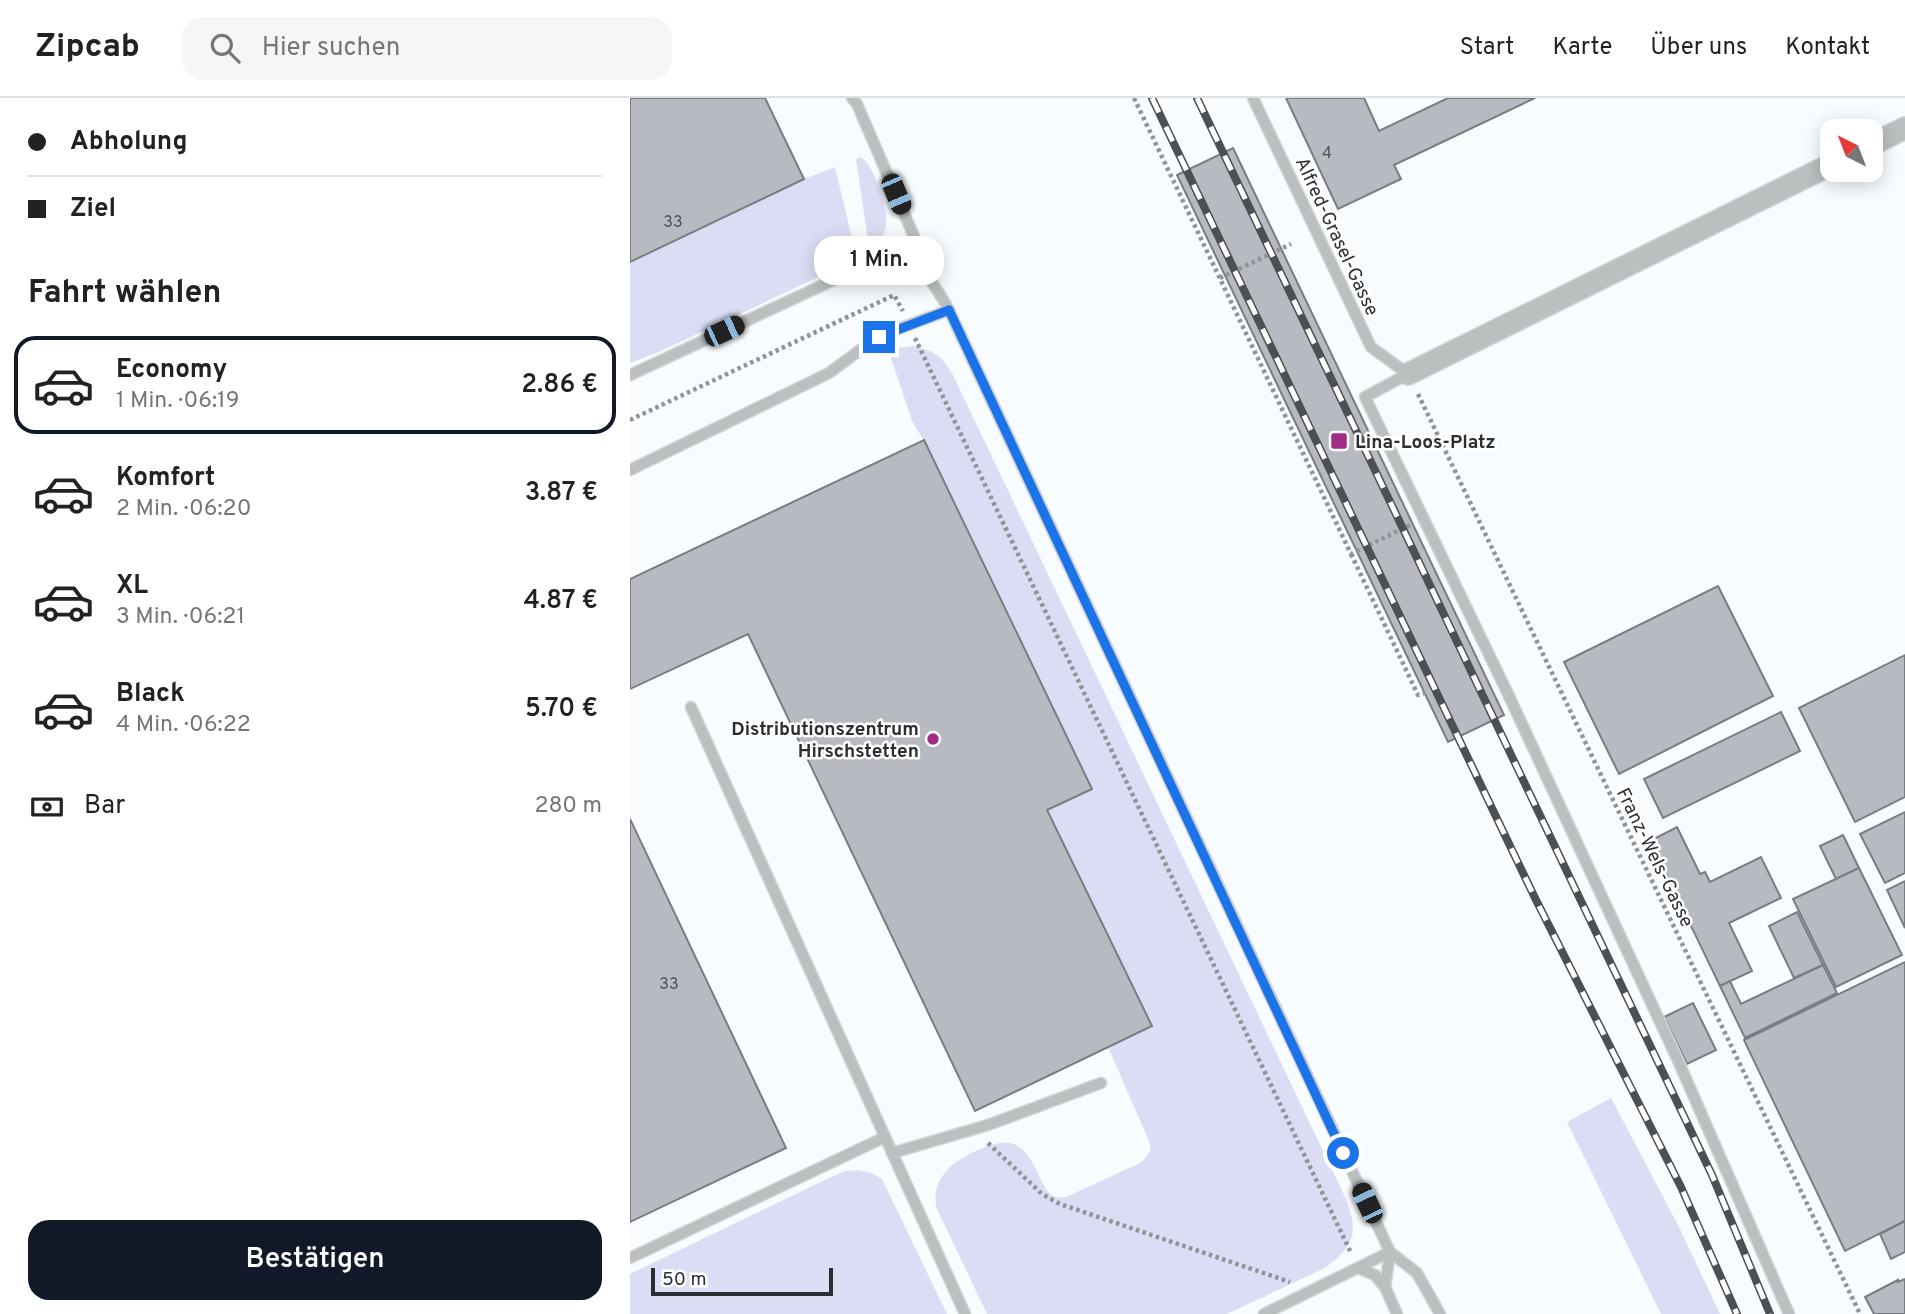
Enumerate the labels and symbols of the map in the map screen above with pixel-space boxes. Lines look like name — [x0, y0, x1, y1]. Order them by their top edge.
north arrow — [1820, 119, 1883, 182]
house number: 4 — [1322, 144, 1332, 164]
street label: Alfred-Grasel-Gasse — [1289, 154, 1384, 320]
car — [879, 171, 914, 217]
house number: 33 — [663, 213, 683, 233]
callout: 1 Min. — [814, 236, 944, 285]
car — [701, 313, 748, 349]
route end — [863, 321, 895, 353]
marker: Lina-Loos-Platz — [1329, 431, 1349, 451]
place label: Lina-Loos-Platz — [1355, 431, 1496, 455]
place label: Distributionszentrum Hirschstetten — [731, 718, 919, 764]
marker: Distributionszentrum Hirschstetten — [925, 731, 941, 747]
street label: Franz-Wels-Gasse — [1610, 784, 1698, 931]
house number: 33 — [659, 975, 679, 995]
route start — [1327, 1137, 1359, 1169]
car — [1349, 1180, 1386, 1226]
scale bar — [651, 1265, 833, 1297]

